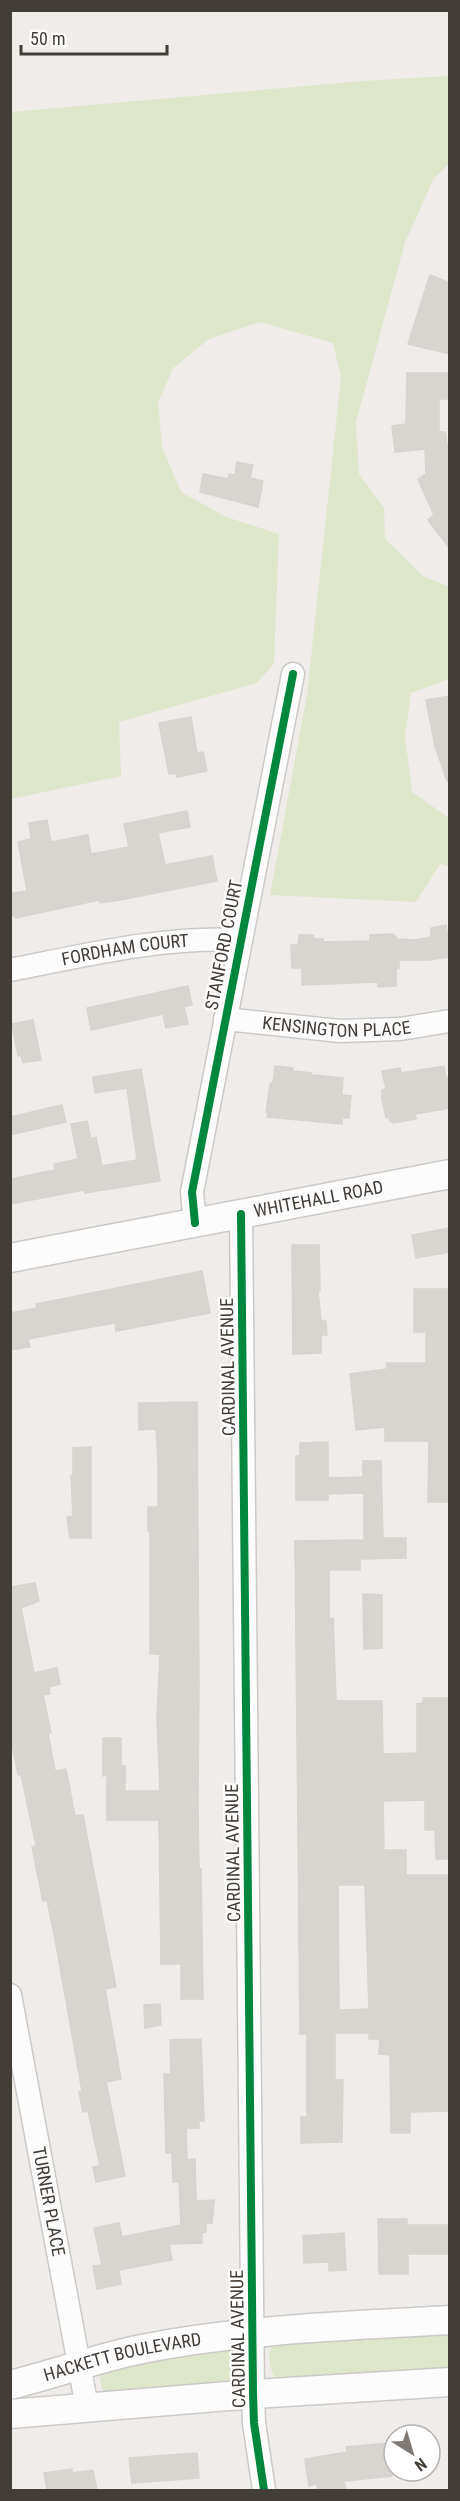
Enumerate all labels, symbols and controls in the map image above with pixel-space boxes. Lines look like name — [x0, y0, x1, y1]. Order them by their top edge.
scale bar — [21, 18, 166, 56]
text: 50 m — [30, 28, 65, 49]
street label: STANFORD COURT — [201, 878, 246, 1012]
street label: FORDHAM COURT — [60, 930, 189, 969]
street label: KENSINGTON PLACE — [261, 1012, 412, 1041]
street label: WHITEHALL ROAD — [252, 1176, 385, 1221]
street label: CARDINAL AVENUE — [216, 1298, 239, 1436]
street label: CARDINAL AVENUE — [221, 1784, 244, 1922]
street label: TURNER PLACE — [29, 2145, 70, 2258]
street label: CARDINAL AVENUE — [226, 2270, 249, 2408]
street label: HACKETT BOULEVARD — [41, 2328, 202, 2385]
north arrow — [382, 2423, 442, 2483]
text: N — [411, 2454, 430, 2475]

